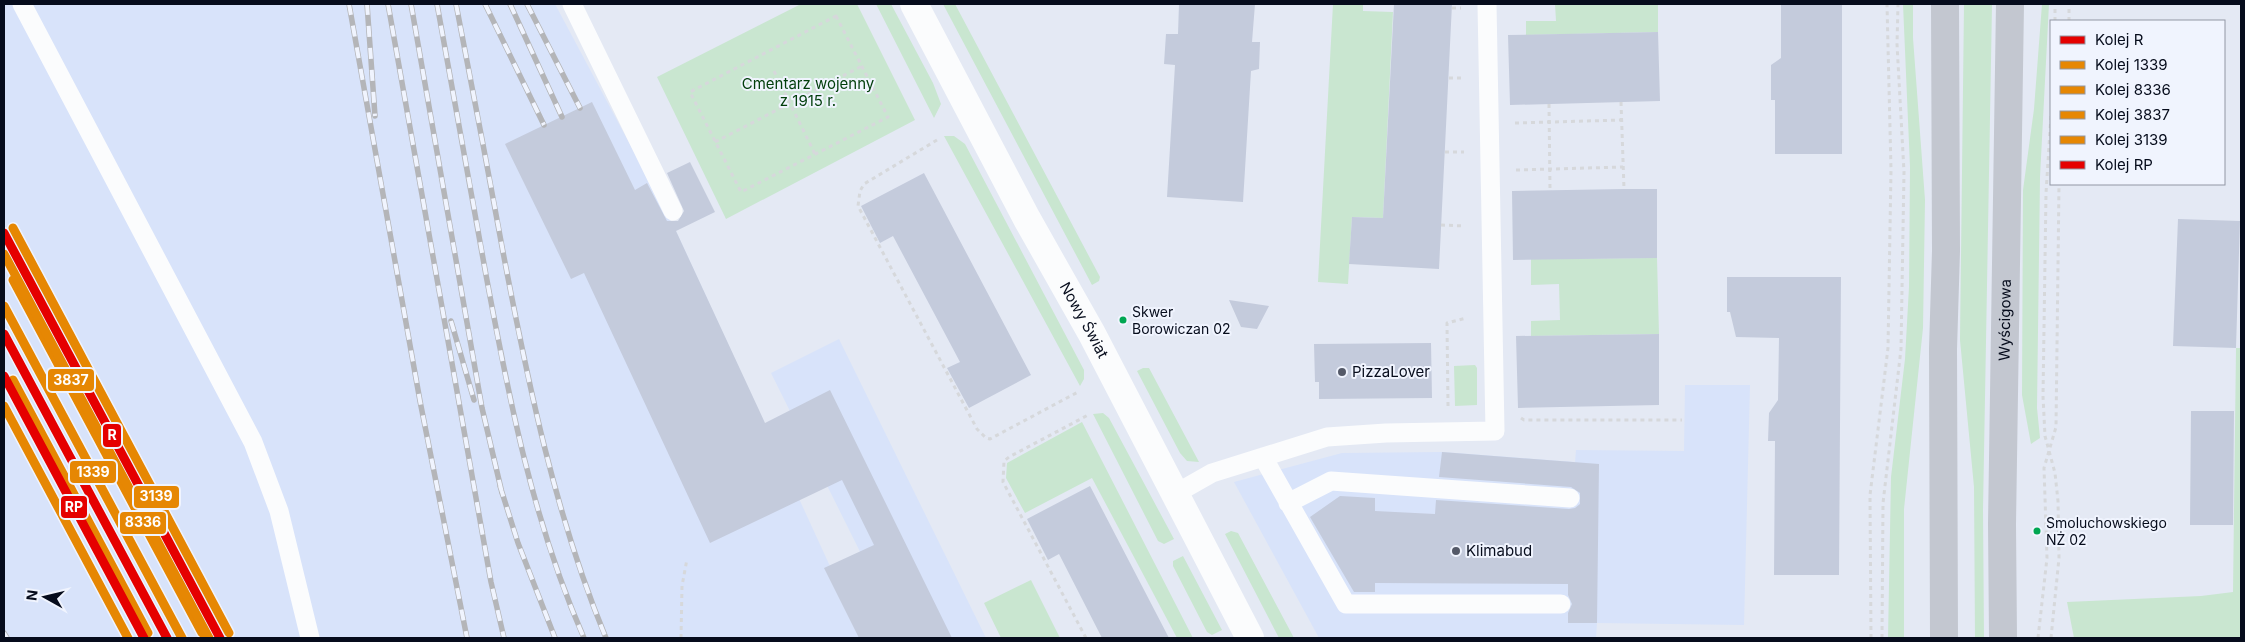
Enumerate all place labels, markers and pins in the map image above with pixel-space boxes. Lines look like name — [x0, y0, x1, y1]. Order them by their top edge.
place label: Skwer Borowiczan 02 — [1132, 303, 1231, 337]
marker: Skwer Borowiczan 02 — [1118, 315, 1128, 325]
place label: PizzaLover — [1352, 362, 1430, 381]
marker: PizzaLover — [1336, 366, 1348, 378]
place label: Smoluchowskiego NŻ 02 — [2046, 514, 2167, 548]
marker: Smoluchowskiego NŻ 02 — [2032, 526, 2042, 536]
place label: Klimabud — [1466, 541, 1532, 560]
marker: Klimabud — [1450, 545, 1462, 557]

